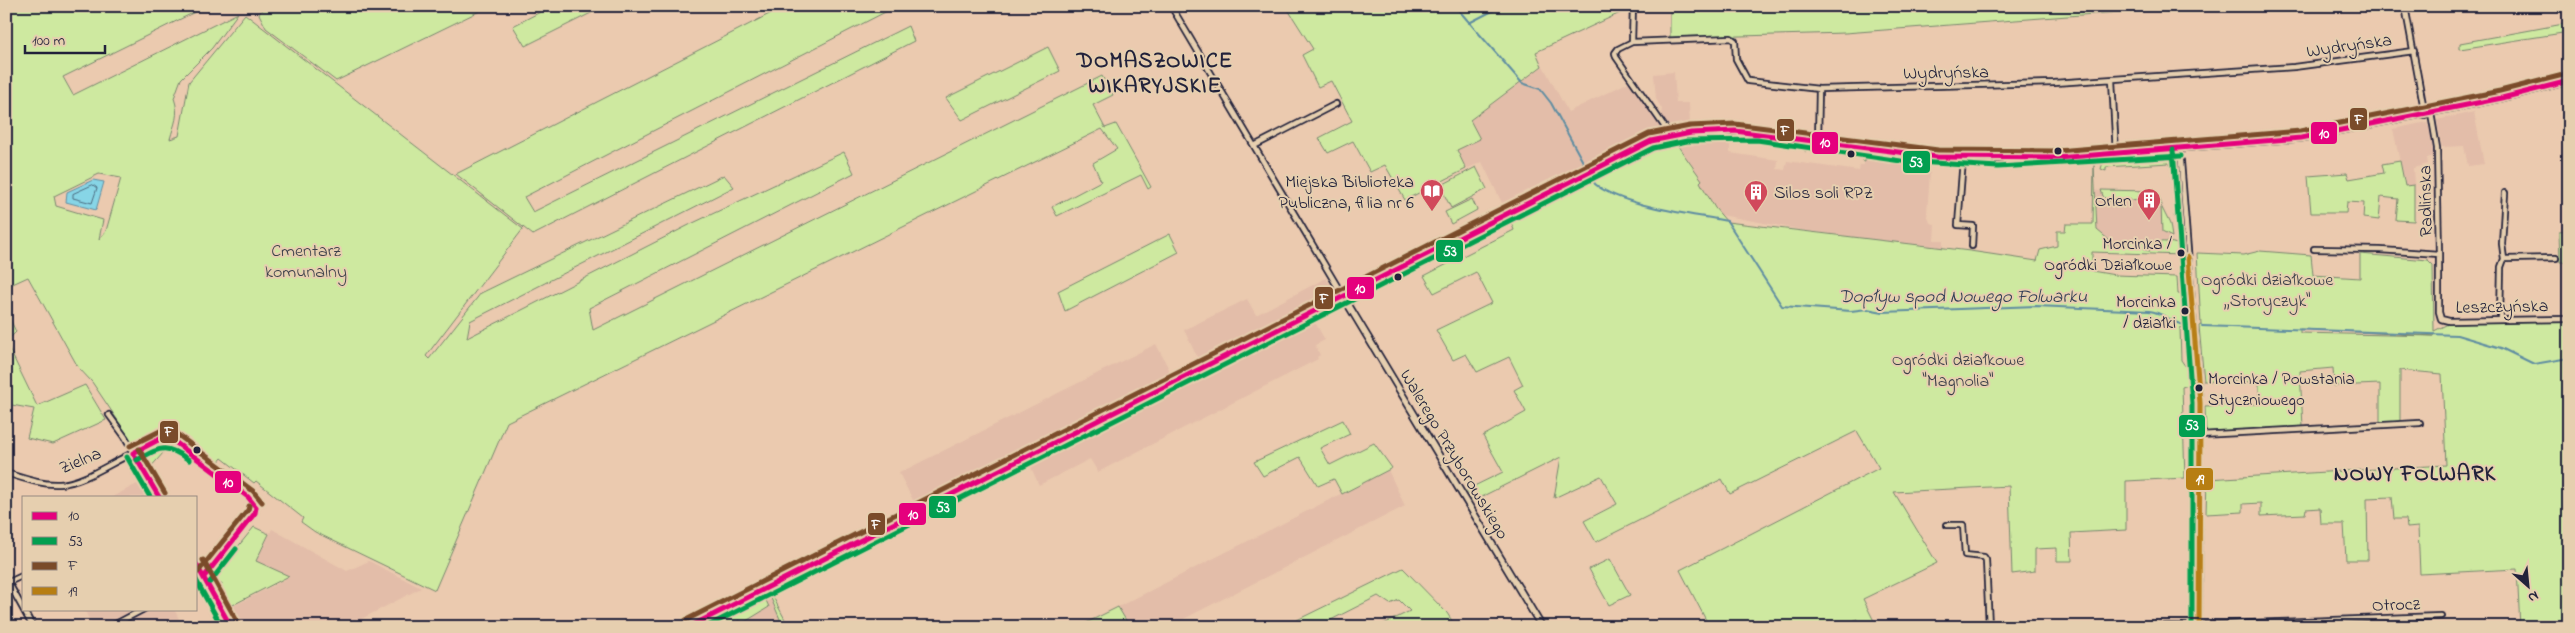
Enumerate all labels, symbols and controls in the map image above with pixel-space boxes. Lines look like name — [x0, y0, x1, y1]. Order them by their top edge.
scale bar — [25, 22, 105, 54]
street label: Wydryńska — [2305, 28, 2394, 66]
text: 100 m — [32, 30, 65, 52]
district label: DOMASZOWICE WIKARYJSKIE — [1076, 46, 1233, 103]
street label: Wydryńska — [1903, 60, 1989, 88]
line badge: F — [2349, 107, 2368, 131]
text: F — [2353, 110, 2364, 131]
line badge: F — [1776, 118, 1795, 142]
text: F — [1779, 121, 1790, 142]
line badge: 10 — [2310, 121, 2338, 145]
text: 10 — [2319, 124, 2329, 145]
line badge: 10 — [1811, 131, 1839, 155]
text: 10 — [1820, 133, 1830, 154]
unlabelled marker — [2053, 146, 2063, 156]
unlabelled marker — [1846, 149, 1856, 159]
line badge: 53 — [1902, 150, 1931, 174]
text: 53 — [1909, 153, 1923, 174]
street label: Radlińska — [2413, 165, 2441, 237]
place label: Miejska Biblioteka Publiczna, filia nr 6 — [1279, 170, 1414, 217]
library icon: Miejska Biblioteka Publiczna, filia nr 6 — [1419, 178, 1445, 212]
building icon: Silos soli RPZ — [1743, 179, 1769, 213]
place label: Silos soli RPZ — [1774, 181, 1873, 207]
building icon: Orlen — [2136, 187, 2162, 221]
place label: Orlen — [2095, 189, 2132, 215]
place label: Morcinka / Ogródki Działkowe — [2044, 232, 2172, 280]
park label: Cmentarz komunalny — [265, 239, 347, 286]
line badge: 53 — [1435, 239, 1464, 263]
text: 53 — [1443, 242, 1457, 263]
marker: Morcinka / Ogródki Działkowe — [2176, 248, 2186, 258]
park label: Ogródki działkowe ,,Storyczyk" — [2201, 268, 2334, 315]
unlabelled marker — [1393, 272, 1403, 282]
line badge: 10 — [1346, 276, 1375, 300]
text: 10 — [1355, 279, 1365, 300]
water label: Dopływ spod Nowego Folwarku — [1839, 284, 2088, 312]
line badge: F — [1314, 286, 1334, 310]
text: F — [1318, 289, 1329, 310]
place label: Morcinka / działki — [2116, 290, 2176, 336]
street label: Leszczyńska — [2456, 294, 2549, 322]
marker: Morcinka / działki — [2180, 306, 2190, 316]
park label: Ogródki działkowe "Magnolia" — [1892, 348, 2025, 396]
street label: Walerego Przyborowskiego — [1391, 365, 1514, 545]
place label: Morcinka / Powstania Styczniowego — [2208, 367, 2355, 415]
marker: Morcinka / Powstania Styczniowego — [2194, 383, 2204, 393]
line badge: 53 — [2178, 414, 2206, 438]
text: 53 — [2185, 416, 2199, 437]
line badge: F — [159, 420, 179, 444]
text: F — [163, 422, 174, 443]
street label: Zielna — [56, 442, 106, 482]
unlabelled marker — [192, 445, 202, 455]
district label: NOWY FOLWARK — [2334, 459, 2497, 491]
line badge: 19 — [2185, 467, 2214, 491]
line badge: 10 — [214, 470, 242, 494]
text: 19 — [2196, 470, 2205, 491]
text: 10 — [223, 473, 233, 494]
line badge: 53 — [928, 495, 957, 519]
legend — [22, 496, 198, 610]
text: 53 — [936, 498, 950, 519]
line badge: 10 — [898, 502, 927, 526]
text: 10 — [68, 505, 80, 527]
text: 10 — [908, 505, 918, 526]
line badge: F — [867, 512, 886, 536]
text: F — [870, 515, 881, 536]
text: 53 — [68, 531, 83, 553]
text: F — [67, 555, 78, 577]
north arrow — [2502, 560, 2552, 610]
text: 19 — [68, 581, 78, 603]
text: N — [2524, 585, 2542, 608]
street label: Otrocz — [2371, 592, 2421, 620]

